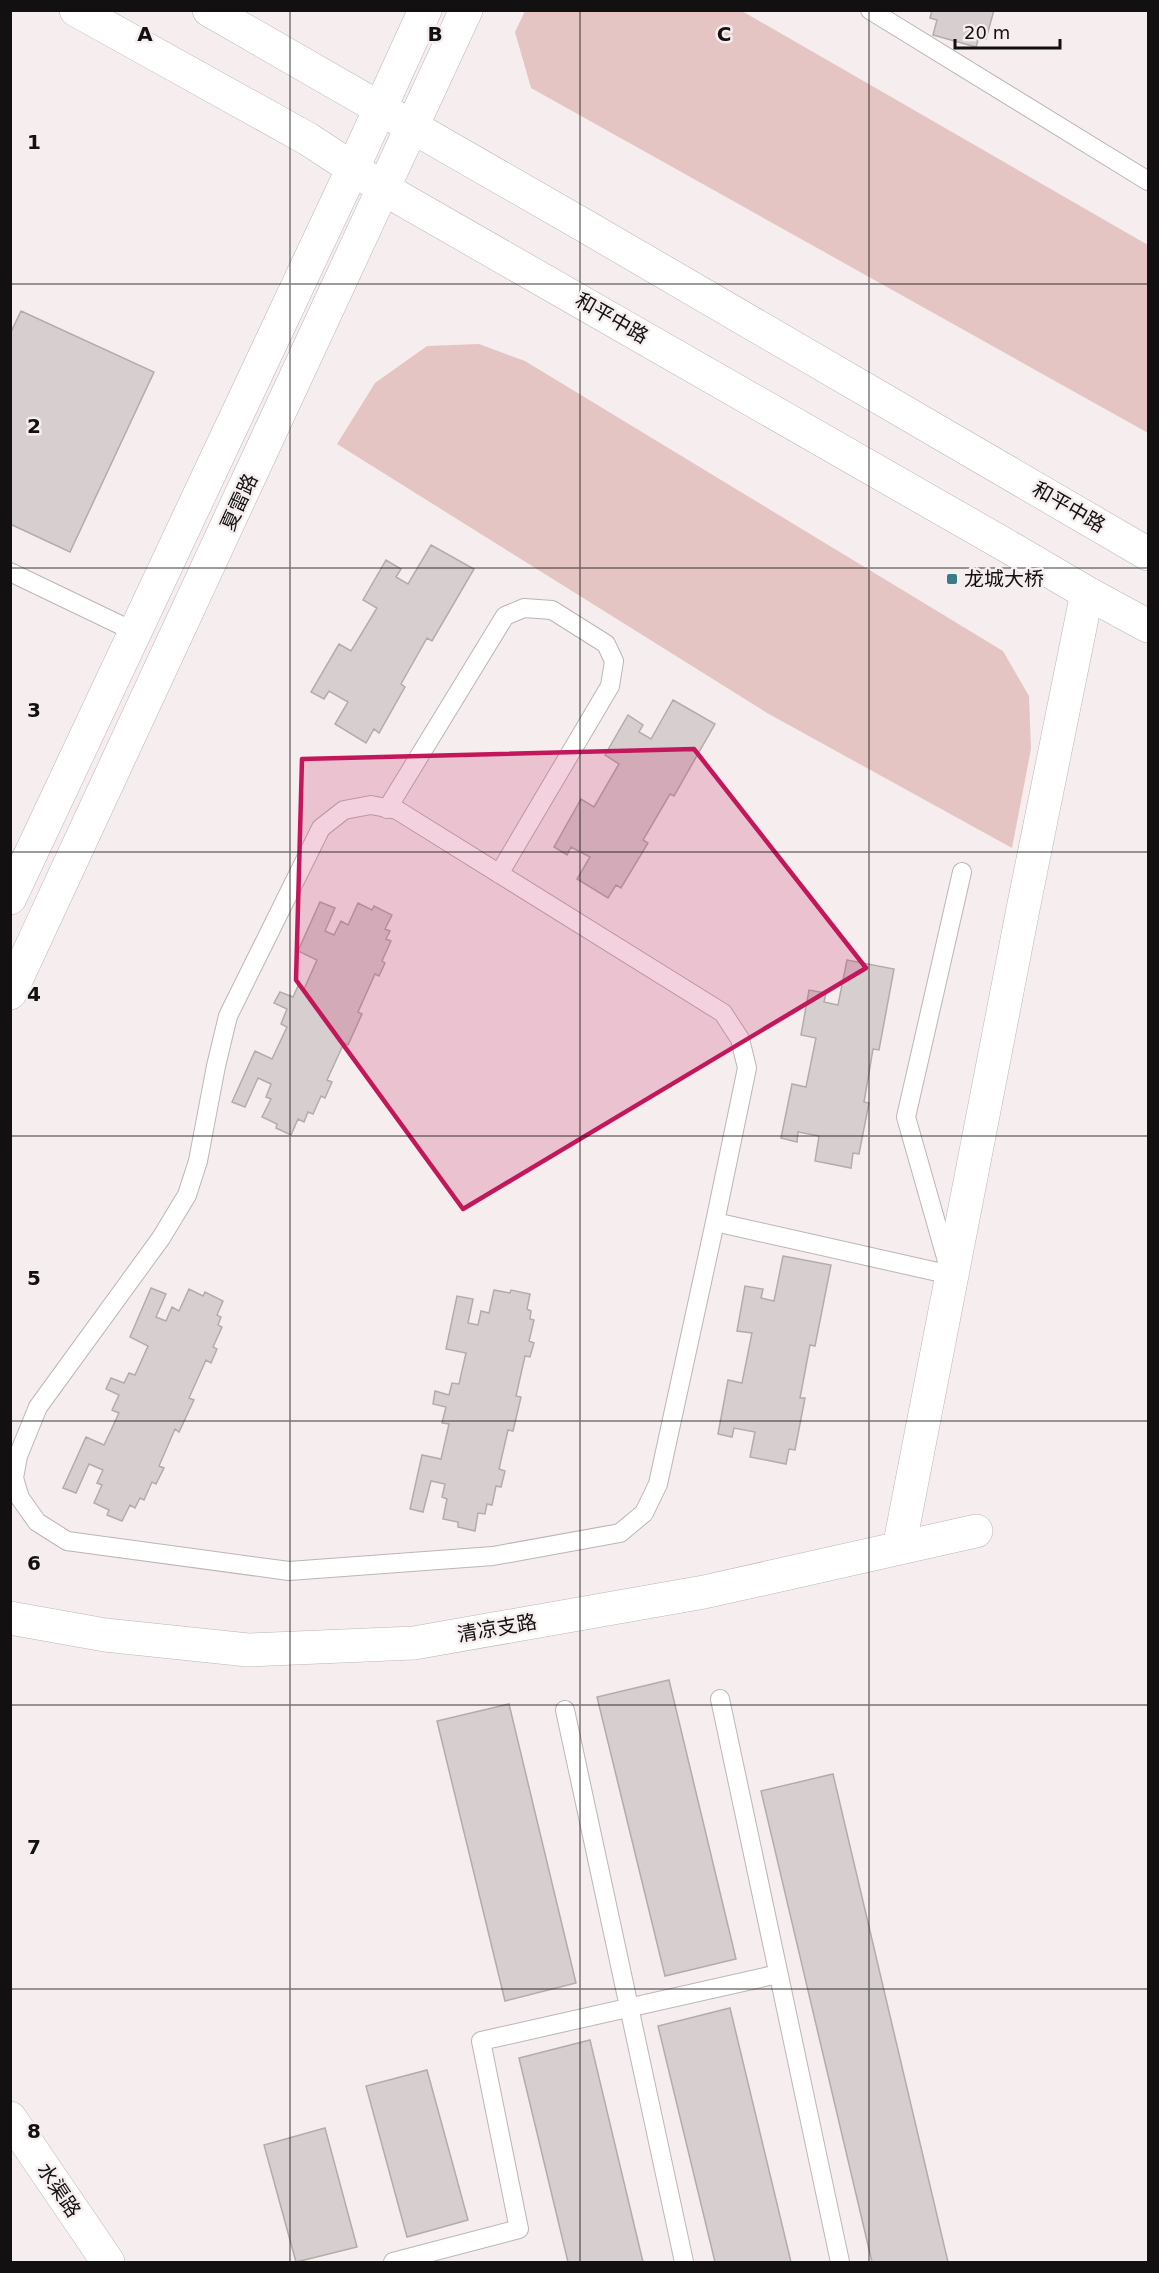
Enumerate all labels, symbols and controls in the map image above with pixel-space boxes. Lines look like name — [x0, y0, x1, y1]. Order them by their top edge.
scale bar — [955, 12, 1060, 50]
text: A — [137, 22, 153, 46]
text: B — [427, 22, 443, 46]
text: C — [717, 22, 731, 46]
text: 20 m — [964, 22, 1010, 43]
text: 1 — [27, 130, 41, 154]
street label: 和平中路 — [571, 288, 653, 348]
text: 2 — [27, 414, 41, 438]
street label: 夏雷路 — [215, 470, 263, 534]
street label: 和平中路 — [1028, 477, 1110, 537]
place label: 龙城大桥 — [964, 567, 1044, 591]
marker: 龙城大桥 — [945, 572, 959, 586]
text: 3 — [27, 698, 41, 722]
text: 4 — [27, 982, 41, 1006]
text: 5 — [27, 1266, 41, 1290]
text: 6 — [27, 1551, 41, 1575]
street label: 清凉支路 — [456, 1609, 538, 1647]
text: 7 — [27, 1835, 41, 1859]
text: 8 — [27, 2119, 41, 2143]
street label: 水渠路 — [32, 2158, 86, 2222]

